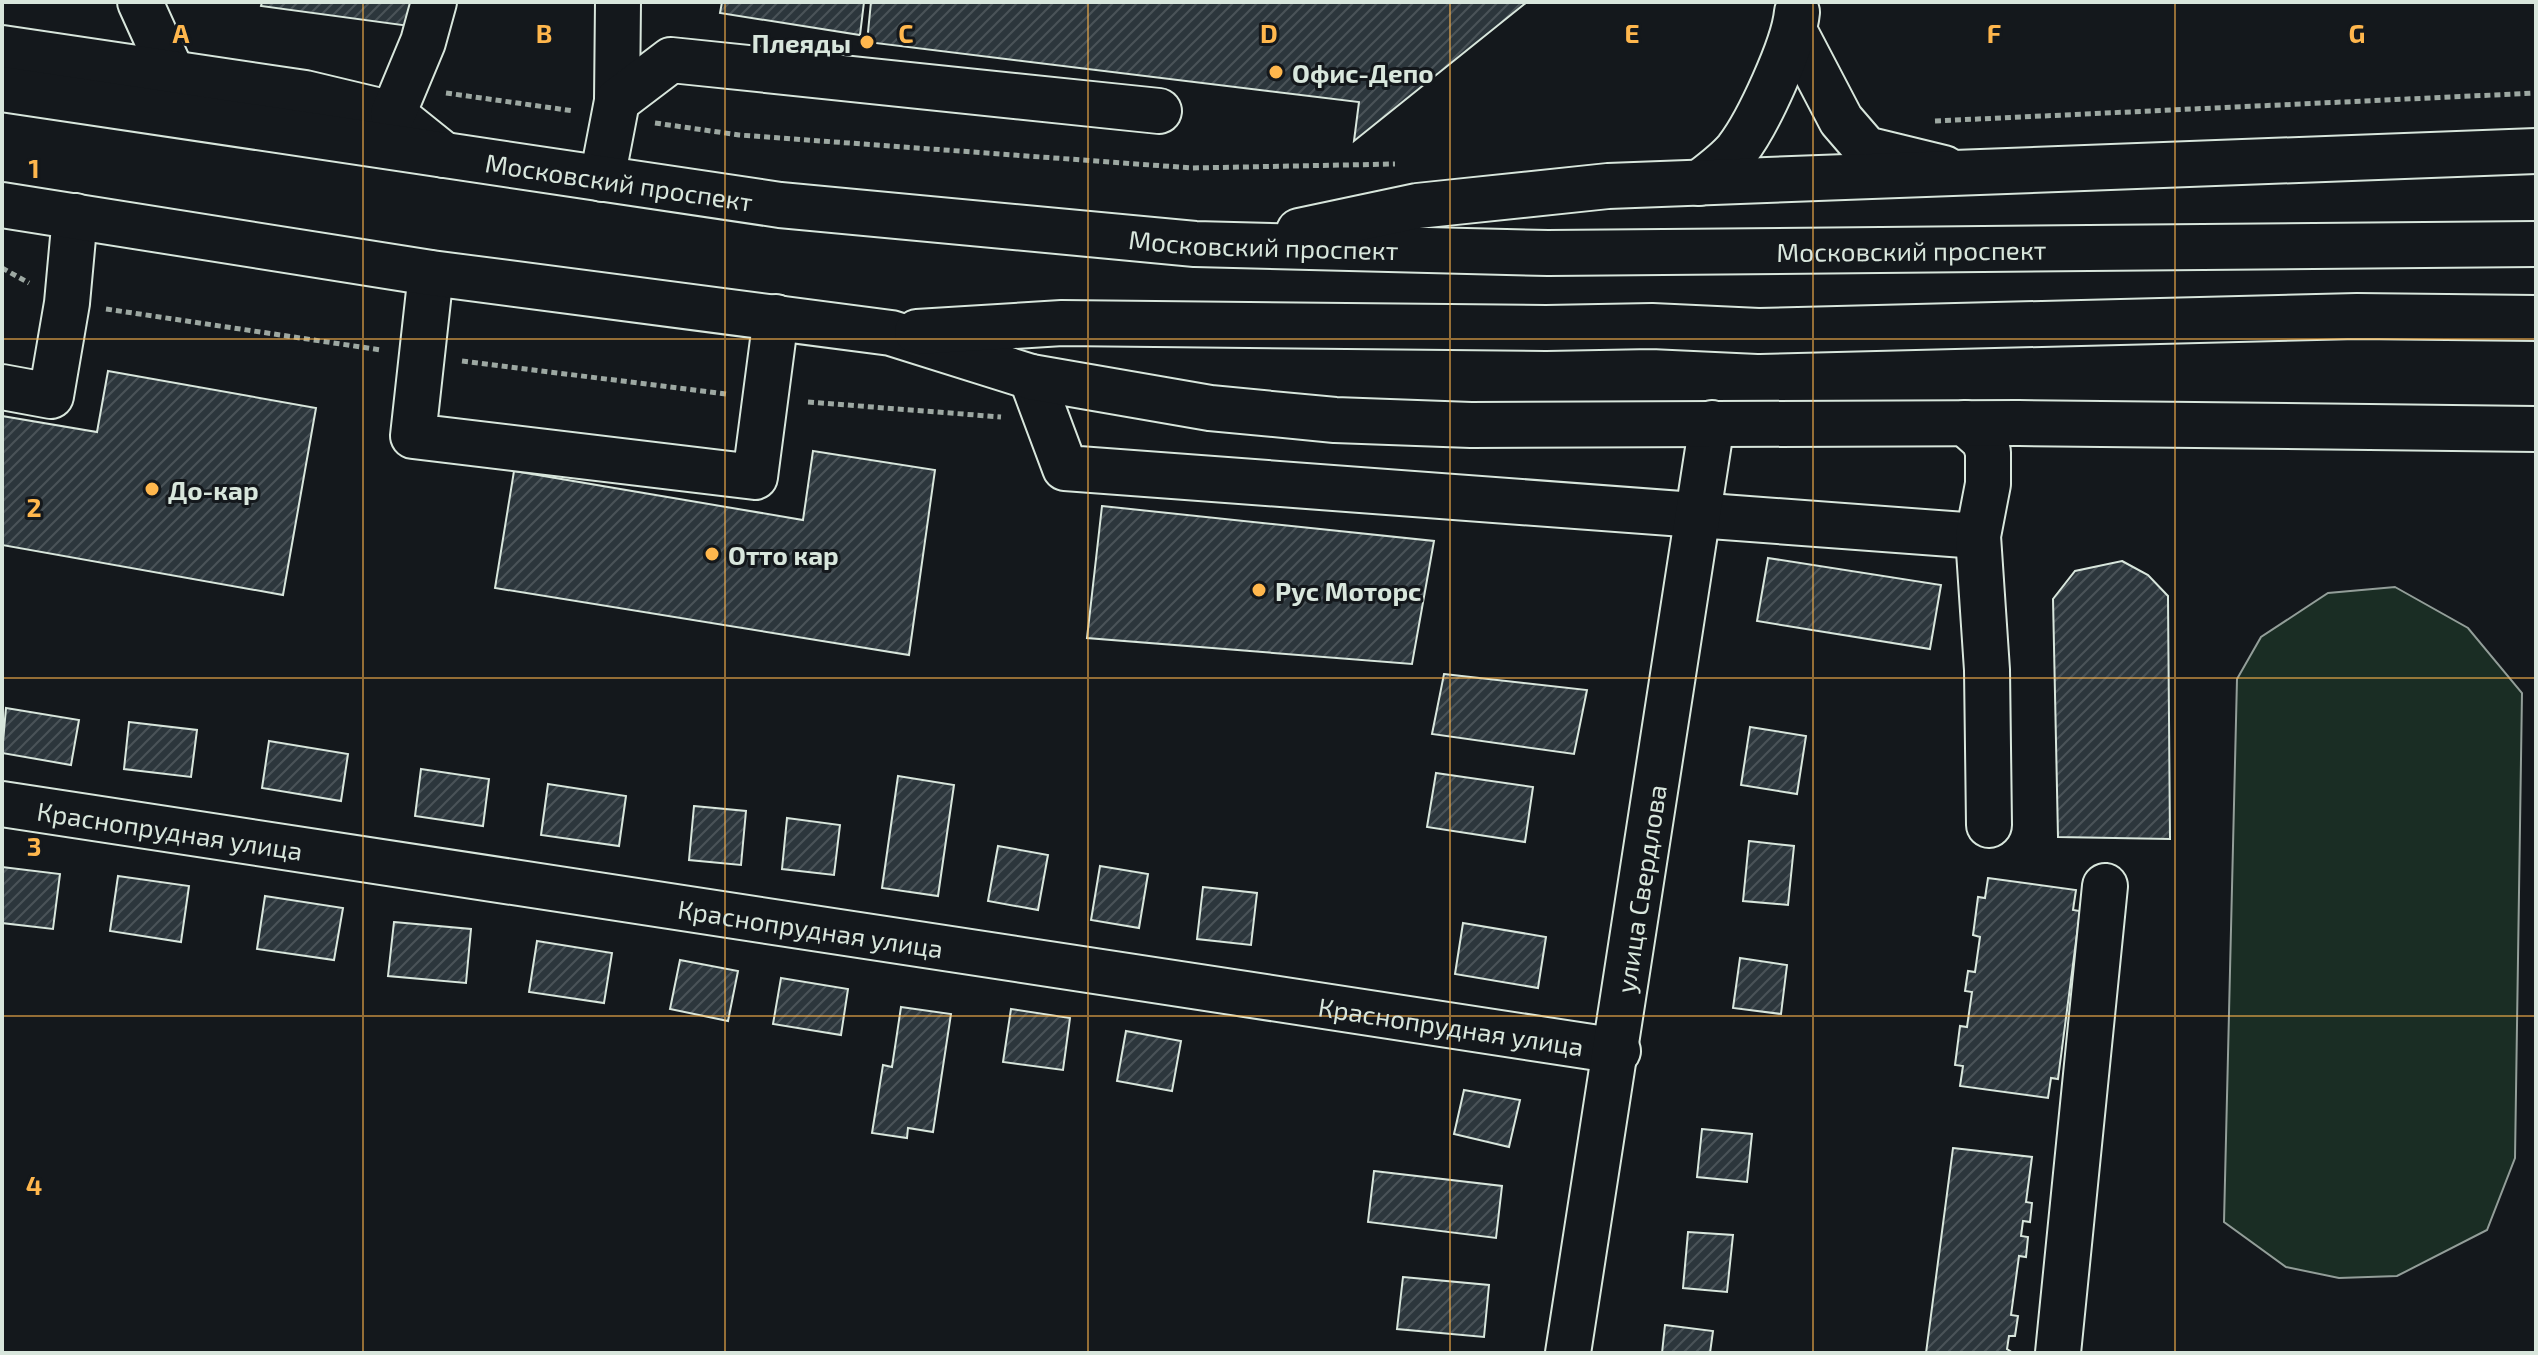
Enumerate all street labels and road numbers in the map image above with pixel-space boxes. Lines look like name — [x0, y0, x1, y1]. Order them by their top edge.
street label: Московский проспект — [483, 146, 755, 216]
street label: Московский проспект — [1127, 222, 1399, 265]
street label: Московский проспект — [1776, 233, 2047, 266]
street label: улица Свердлова — [1609, 782, 1671, 995]
street label: Краснопрудная улица — [35, 794, 305, 865]
street label: Краснопрудная улица — [676, 892, 945, 963]
street label: Краснопрудная улица — [1316, 990, 1586, 1061]

